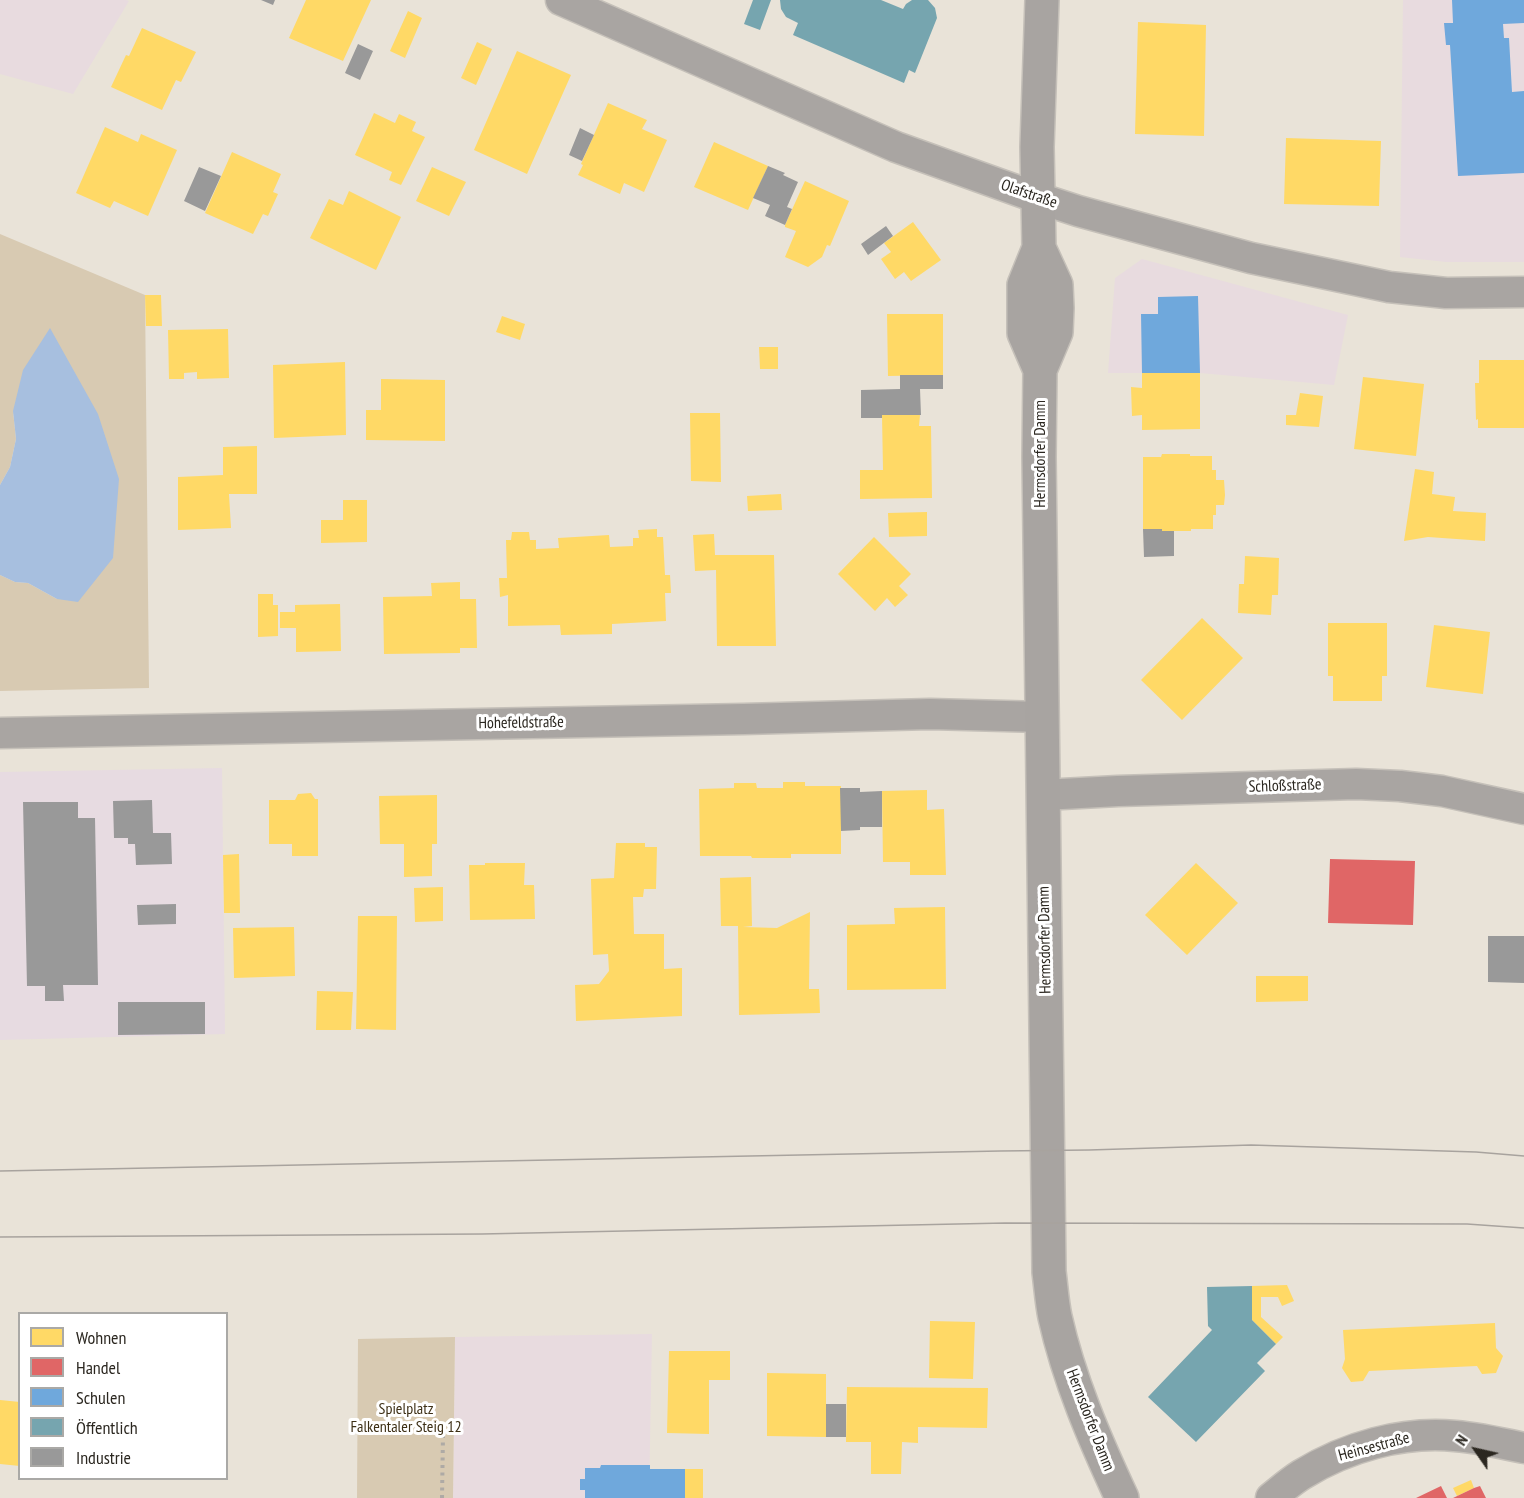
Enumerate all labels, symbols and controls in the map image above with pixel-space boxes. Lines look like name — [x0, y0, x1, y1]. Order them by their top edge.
street label: Olafstraße — [998, 175, 1060, 213]
street label: Hermsdorfer Damm — [1030, 400, 1050, 508]
street label: Hohefeldstraße — [478, 713, 564, 733]
street label: Schloßstraße — [1248, 775, 1322, 797]
street label: Hermsdorfer Damm — [1034, 886, 1056, 994]
legend — [18, 1312, 228, 1480]
text: Wohnen — [76, 1326, 126, 1349]
text: Handel — [76, 1356, 120, 1379]
street label: Hermsdorfer Damm — [1062, 1366, 1118, 1474]
text: Schulen — [76, 1386, 125, 1409]
park label: Spielplatz Falkentaler Steig 12 — [350, 1399, 462, 1437]
text: Öffentlich — [76, 1416, 138, 1439]
north arrow — [1446, 1420, 1506, 1480]
street label: Heinsestraße — [1336, 1428, 1412, 1466]
text: N — [1450, 1431, 1472, 1449]
text: Industrie — [76, 1446, 131, 1469]

